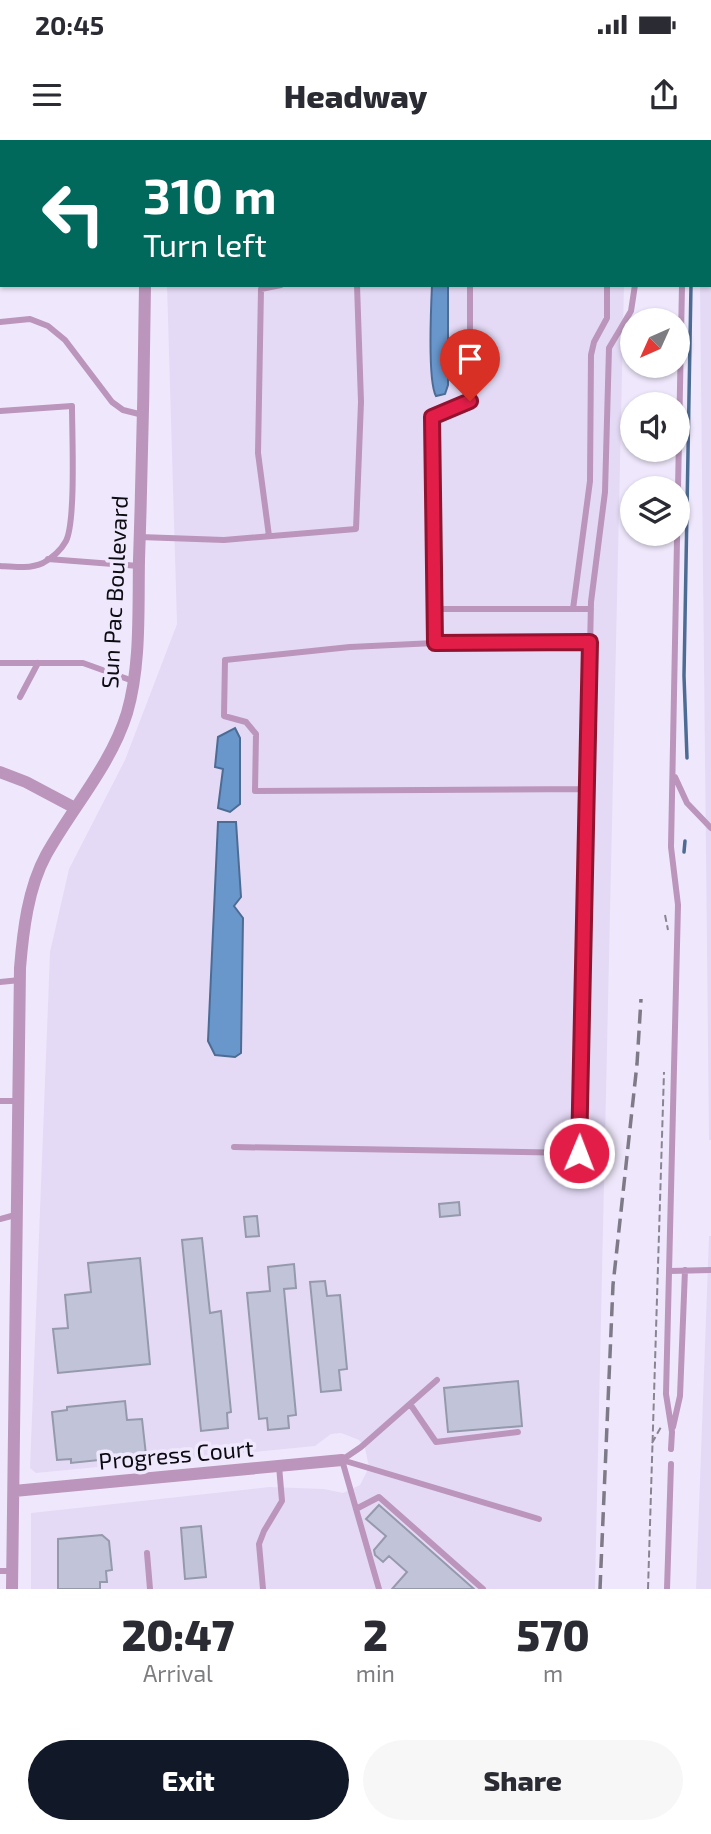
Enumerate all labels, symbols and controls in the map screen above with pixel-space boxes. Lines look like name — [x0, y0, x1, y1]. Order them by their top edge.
text: 20:45 — [35, 9, 104, 40]
icon: menu — [28, 76, 66, 114]
text: Headway — [284, 76, 427, 114]
icon: share — [645, 76, 683, 114]
text: 310 m — [143, 165, 277, 224]
icon: left — [28, 168, 119, 259]
text: Turn left — [143, 225, 267, 263]
north arrow — [620, 308, 690, 378]
map controls — [620, 308, 690, 546]
pin — [440, 329, 500, 401]
icon: arrive — [451, 340, 489, 378]
button: sound — [620, 392, 690, 462]
button: layers — [620, 476, 690, 546]
street label: Sun Pac Boulevard — [95, 495, 133, 689]
position arrow — [542, 1116, 616, 1190]
street label: Progress Court — [97, 1433, 255, 1475]
text: 20:47 — [121, 1609, 234, 1659]
text: 2 — [363, 1609, 388, 1659]
text: 570 — [516, 1609, 590, 1659]
text: Arrival — [143, 1659, 213, 1687]
text: min — [356, 1659, 395, 1687]
text: m — [543, 1659, 563, 1687]
button: Exit — [28, 1740, 349, 1820]
button: Share — [363, 1740, 683, 1820]

